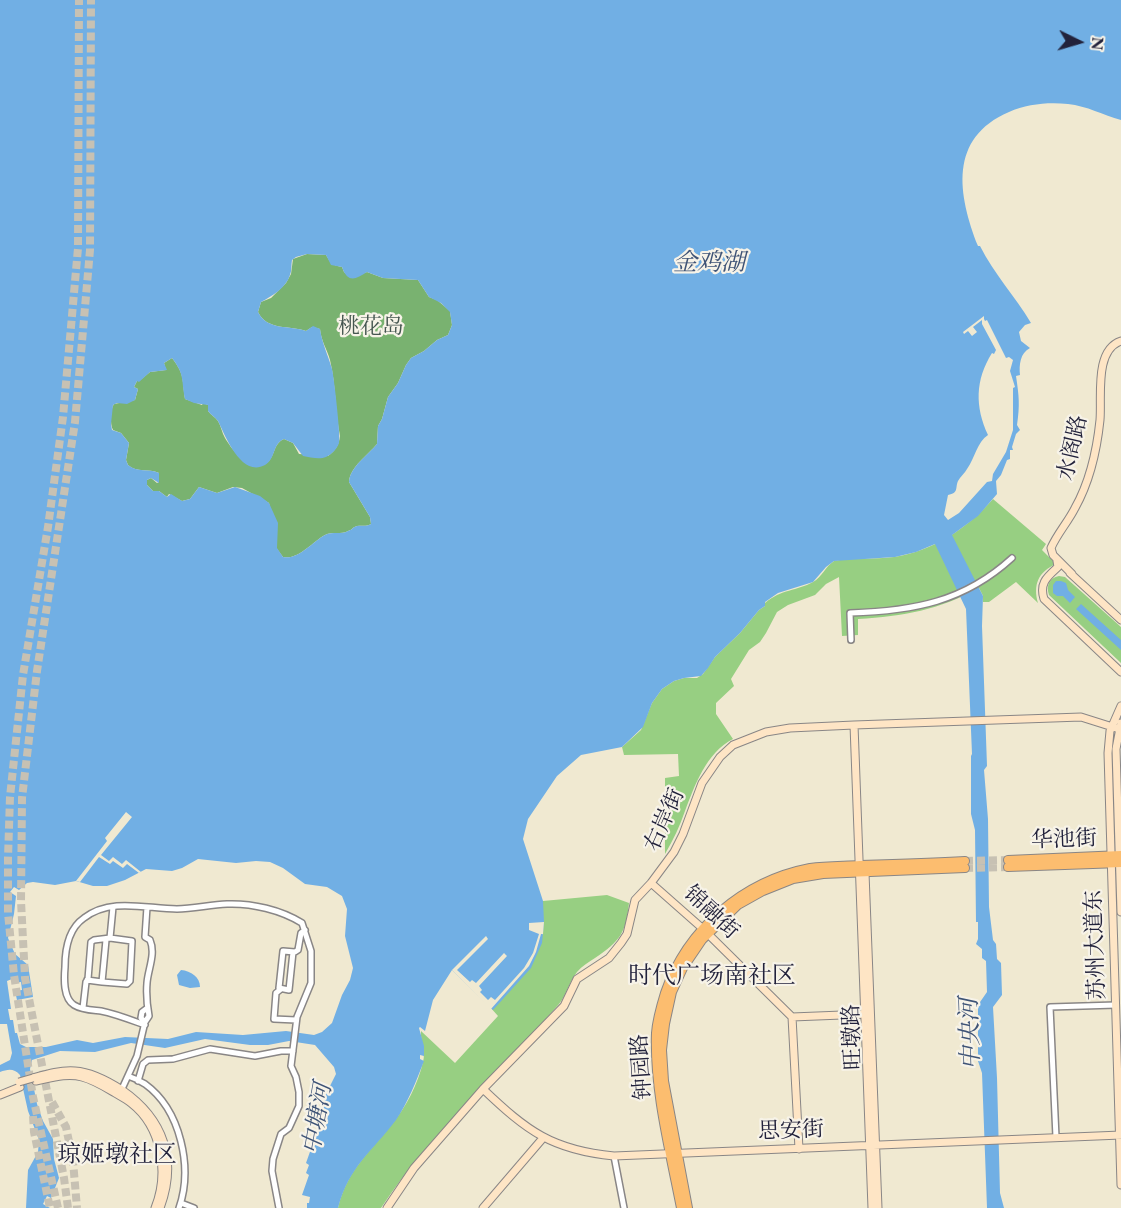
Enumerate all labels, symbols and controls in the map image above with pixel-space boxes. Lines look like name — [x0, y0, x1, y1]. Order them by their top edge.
north arrow — [1049, 12, 1109, 72]
text: N — [1086, 36, 1108, 51]
water label: 金鸡湖 — [673, 249, 745, 277]
park label: 桃花岛 — [338, 314, 404, 340]
street label: 水阁路 — [1053, 413, 1093, 483]
street label: 右岸街 — [640, 784, 690, 856]
street label: 华池街 — [1031, 826, 1097, 854]
street label: 锦融街 — [678, 881, 744, 945]
street label: 苏州大道东 — [1081, 890, 1111, 1000]
district label: 时代广场南社区 — [628, 962, 796, 990]
water label: 中央河 — [955, 998, 987, 1070]
street label: 旺墩路 — [839, 1004, 867, 1070]
street label: 钟园路 — [627, 1033, 657, 1101]
water label: 中塘河 — [298, 1081, 338, 1157]
street label: 思安街 — [758, 1117, 824, 1145]
district label: 琼姬墩社区 — [57, 1141, 177, 1169]

